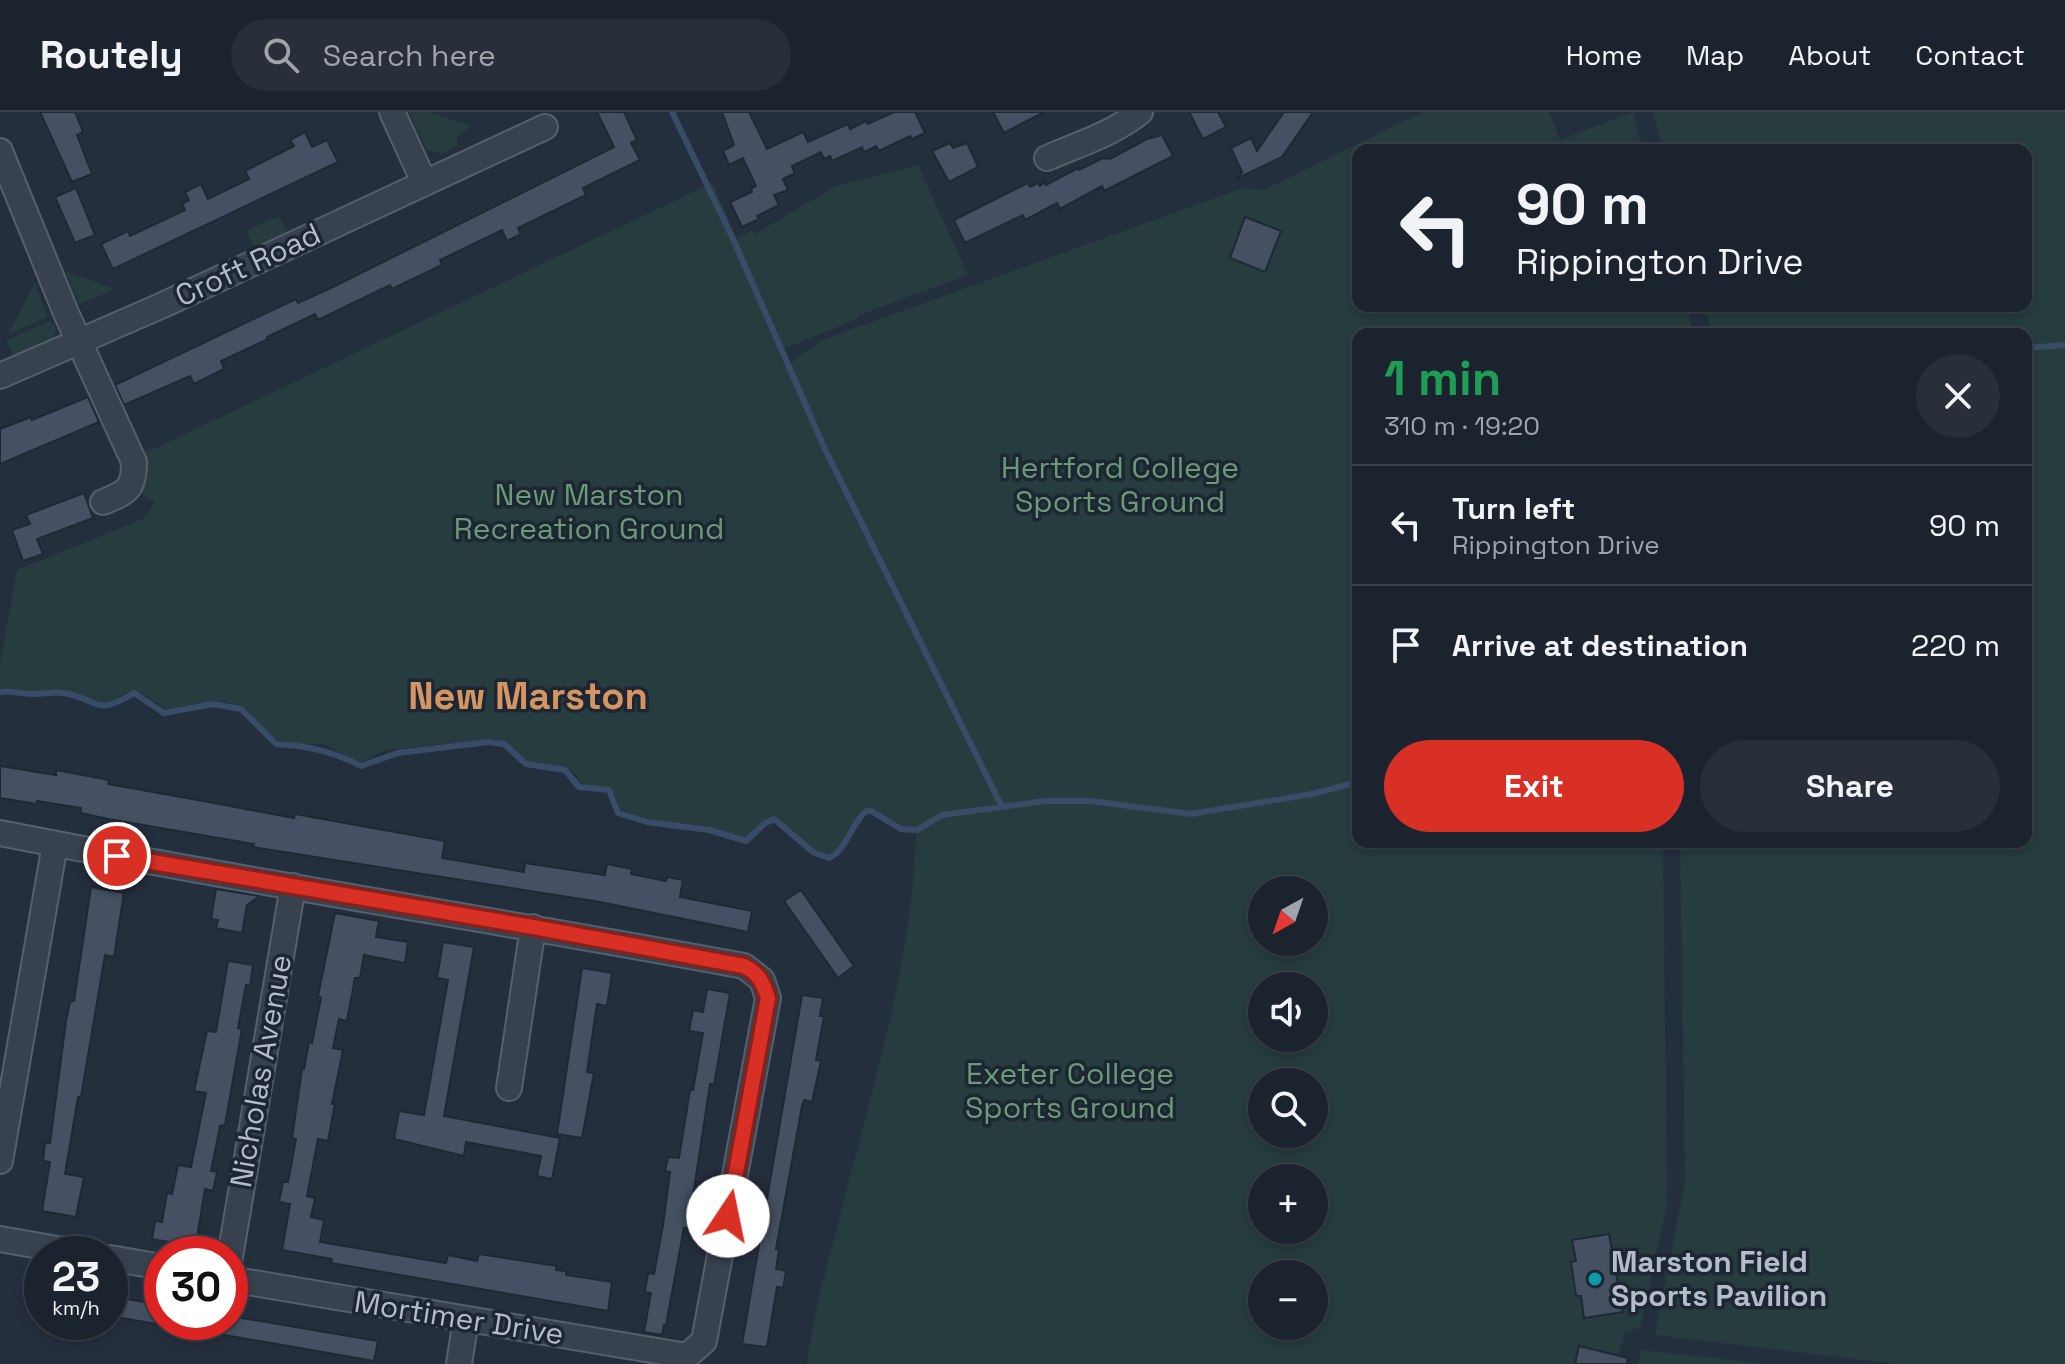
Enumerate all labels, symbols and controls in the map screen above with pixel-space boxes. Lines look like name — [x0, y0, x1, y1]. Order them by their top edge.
search box — [231, 19, 791, 91]
text: Routely — [40, 31, 183, 79]
icon: search — [259, 33, 303, 77]
text: Search here — [323, 36, 496, 75]
text: Home — [1566, 37, 1642, 73]
text: Map — [1686, 37, 1744, 73]
text: About — [1788, 37, 1871, 73]
text: Contact — [1915, 37, 2025, 73]
text: 90 m — [1516, 169, 1649, 240]
icon: left — [1384, 176, 1488, 280]
street label: Croft Road — [169, 214, 327, 315]
text: Rippington Drive — [1516, 239, 1804, 285]
text: 1 min — [1384, 348, 1501, 409]
button: close — [1916, 354, 2000, 438]
text: 310 m · 19:20 — [1384, 409, 1540, 443]
park label: Hertford College Sports Ground — [1001, 448, 1239, 521]
park label: New Marston Recreation Ground — [454, 475, 724, 548]
text: Turn left — [1452, 489, 1575, 528]
icon: left — [1384, 503, 1428, 547]
text: 90 m — [1929, 506, 2000, 545]
text: Rippington Drive — [1452, 528, 1660, 562]
icon: arrive — [1384, 623, 1428, 667]
text: Arrive at destination — [1452, 626, 1748, 665]
text: 220 m — [1911, 626, 2000, 665]
district label: New Marston — [408, 672, 648, 720]
button: Exit — [1384, 740, 1684, 832]
button: Share — [1700, 740, 2000, 832]
pin — [83, 822, 151, 890]
icon: arrive — [95, 834, 139, 878]
north arrow — [1248, 876, 1328, 956]
map controls — [1248, 876, 1328, 1340]
street label: Nicholas Avenue — [221, 951, 300, 1190]
button: sound — [1248, 972, 1328, 1052]
park label: Exeter College Sports Ground — [965, 1054, 1175, 1127]
button: search — [1248, 1068, 1328, 1148]
button: + — [1248, 1164, 1328, 1244]
position arrow — [686, 1174, 770, 1258]
speed limit sign: 30 — [144, 1236, 248, 1340]
place label: Marston Field Sports Pavilion — [1611, 1242, 1827, 1315]
text: 23 — [52, 1252, 100, 1303]
button: − — [1248, 1260, 1328, 1340]
marker: Marston Field Sports Pavilion — [1586, 1270, 1604, 1288]
street label: Mortimer Drive — [352, 1282, 567, 1353]
text: km/h — [52, 1295, 100, 1321]

